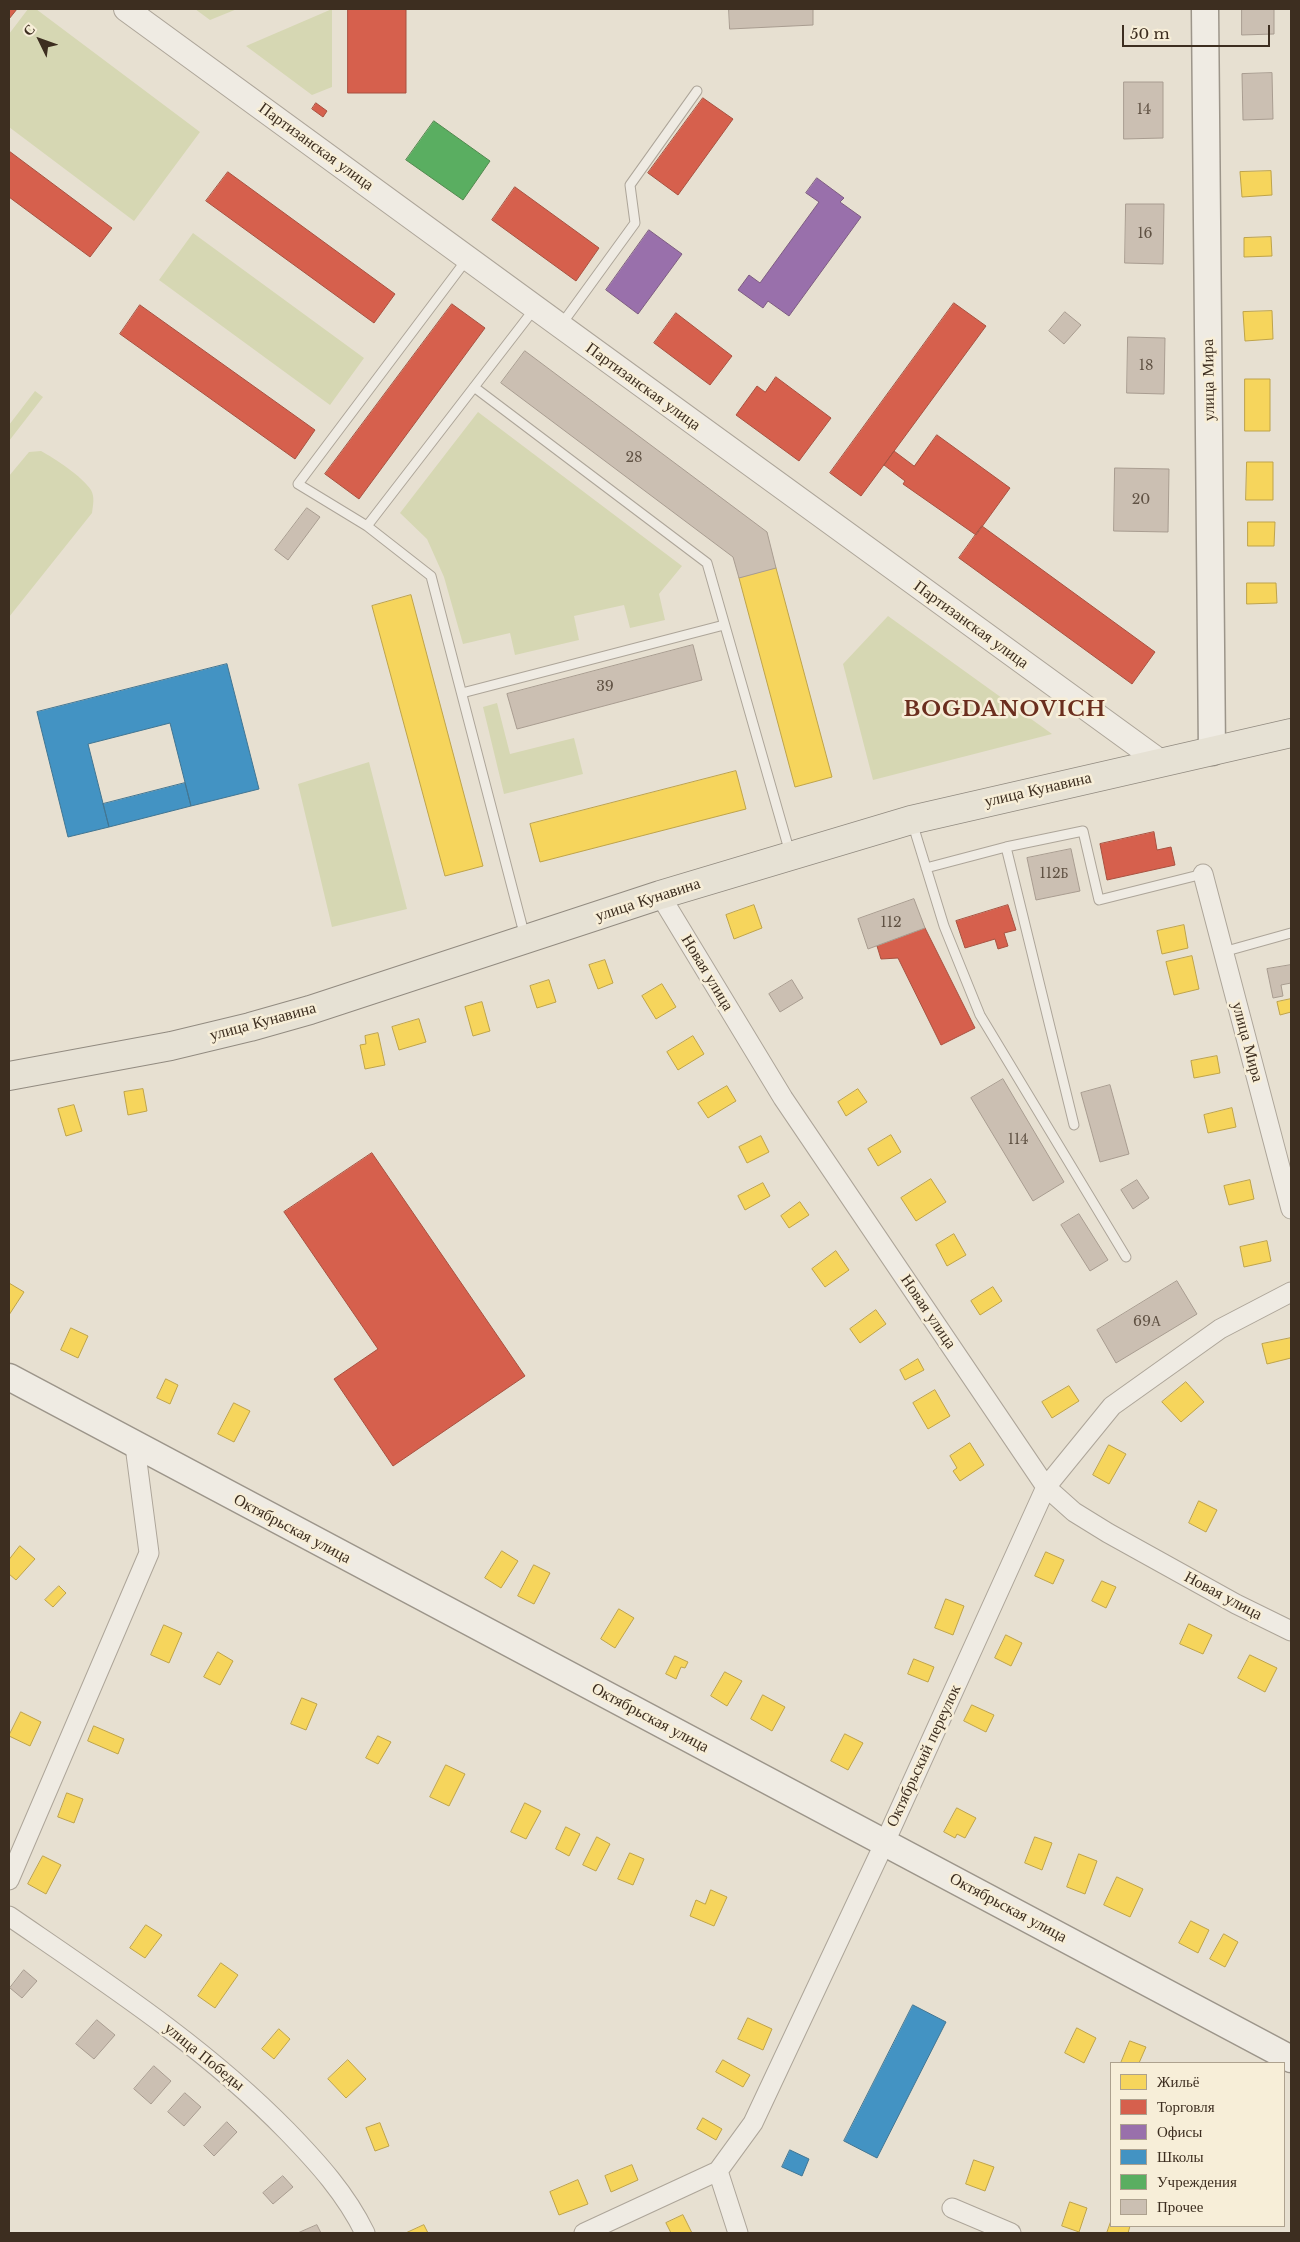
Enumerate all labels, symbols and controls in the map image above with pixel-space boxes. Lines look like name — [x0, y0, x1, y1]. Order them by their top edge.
north arrow — [15, 15, 65, 65]
scale bar — [1125, 15, 1272, 47]
text: С — [19, 20, 39, 40]
text: 50 m — [1130, 24, 1170, 43]
street label: Партизанская улица — [255, 99, 377, 195]
house number: 14 — [1137, 102, 1151, 118]
house number: 16 — [1137, 226, 1153, 242]
street label: Партизанская улица — [582, 339, 704, 435]
street label: улица Мира — [1199, 339, 1219, 421]
house number: 18 — [1139, 358, 1153, 374]
house number: 28 — [625, 450, 643, 466]
house number: 20 — [1132, 492, 1150, 508]
street label: Партизанская улица — [910, 577, 1032, 673]
house number: 39 — [596, 679, 614, 695]
district label: BOGDANOVICH — [902, 697, 1108, 723]
street label: улица Кунавина — [983, 768, 1093, 812]
house number: 112Б — [1039, 866, 1069, 882]
street label: улица Кунавина — [593, 874, 703, 926]
house number: 112 — [880, 915, 902, 931]
street label: Новая улица — [677, 931, 737, 1015]
street label: улица Кунавина — [208, 999, 318, 1045]
street label: улица Мира — [1227, 1000, 1267, 1084]
house number: 114 — [1008, 1132, 1028, 1148]
street label: Новая улица — [896, 1271, 960, 1353]
house number: 69А — [1133, 1314, 1161, 1330]
street label: Октябрьская улица — [230, 1490, 354, 1568]
street label: Новая улица — [1181, 1567, 1265, 1625]
street label: Октябрьская улица — [588, 1679, 712, 1757]
street label: Октябрьский переулок — [883, 1682, 965, 1830]
street label: Октябрьская улица — [946, 1869, 1070, 1947]
street label: улица Победы — [160, 2019, 248, 2095]
legend — [1110, 2062, 1285, 2227]
text: Жильё — [1157, 2072, 1199, 2091]
text: Торговля — [1157, 2097, 1215, 2116]
text: Офисы — [1157, 2122, 1202, 2141]
text: Школы — [1157, 2147, 1204, 2166]
text: Учреждения — [1157, 2172, 1237, 2191]
text: Прочее — [1157, 2197, 1203, 2216]

